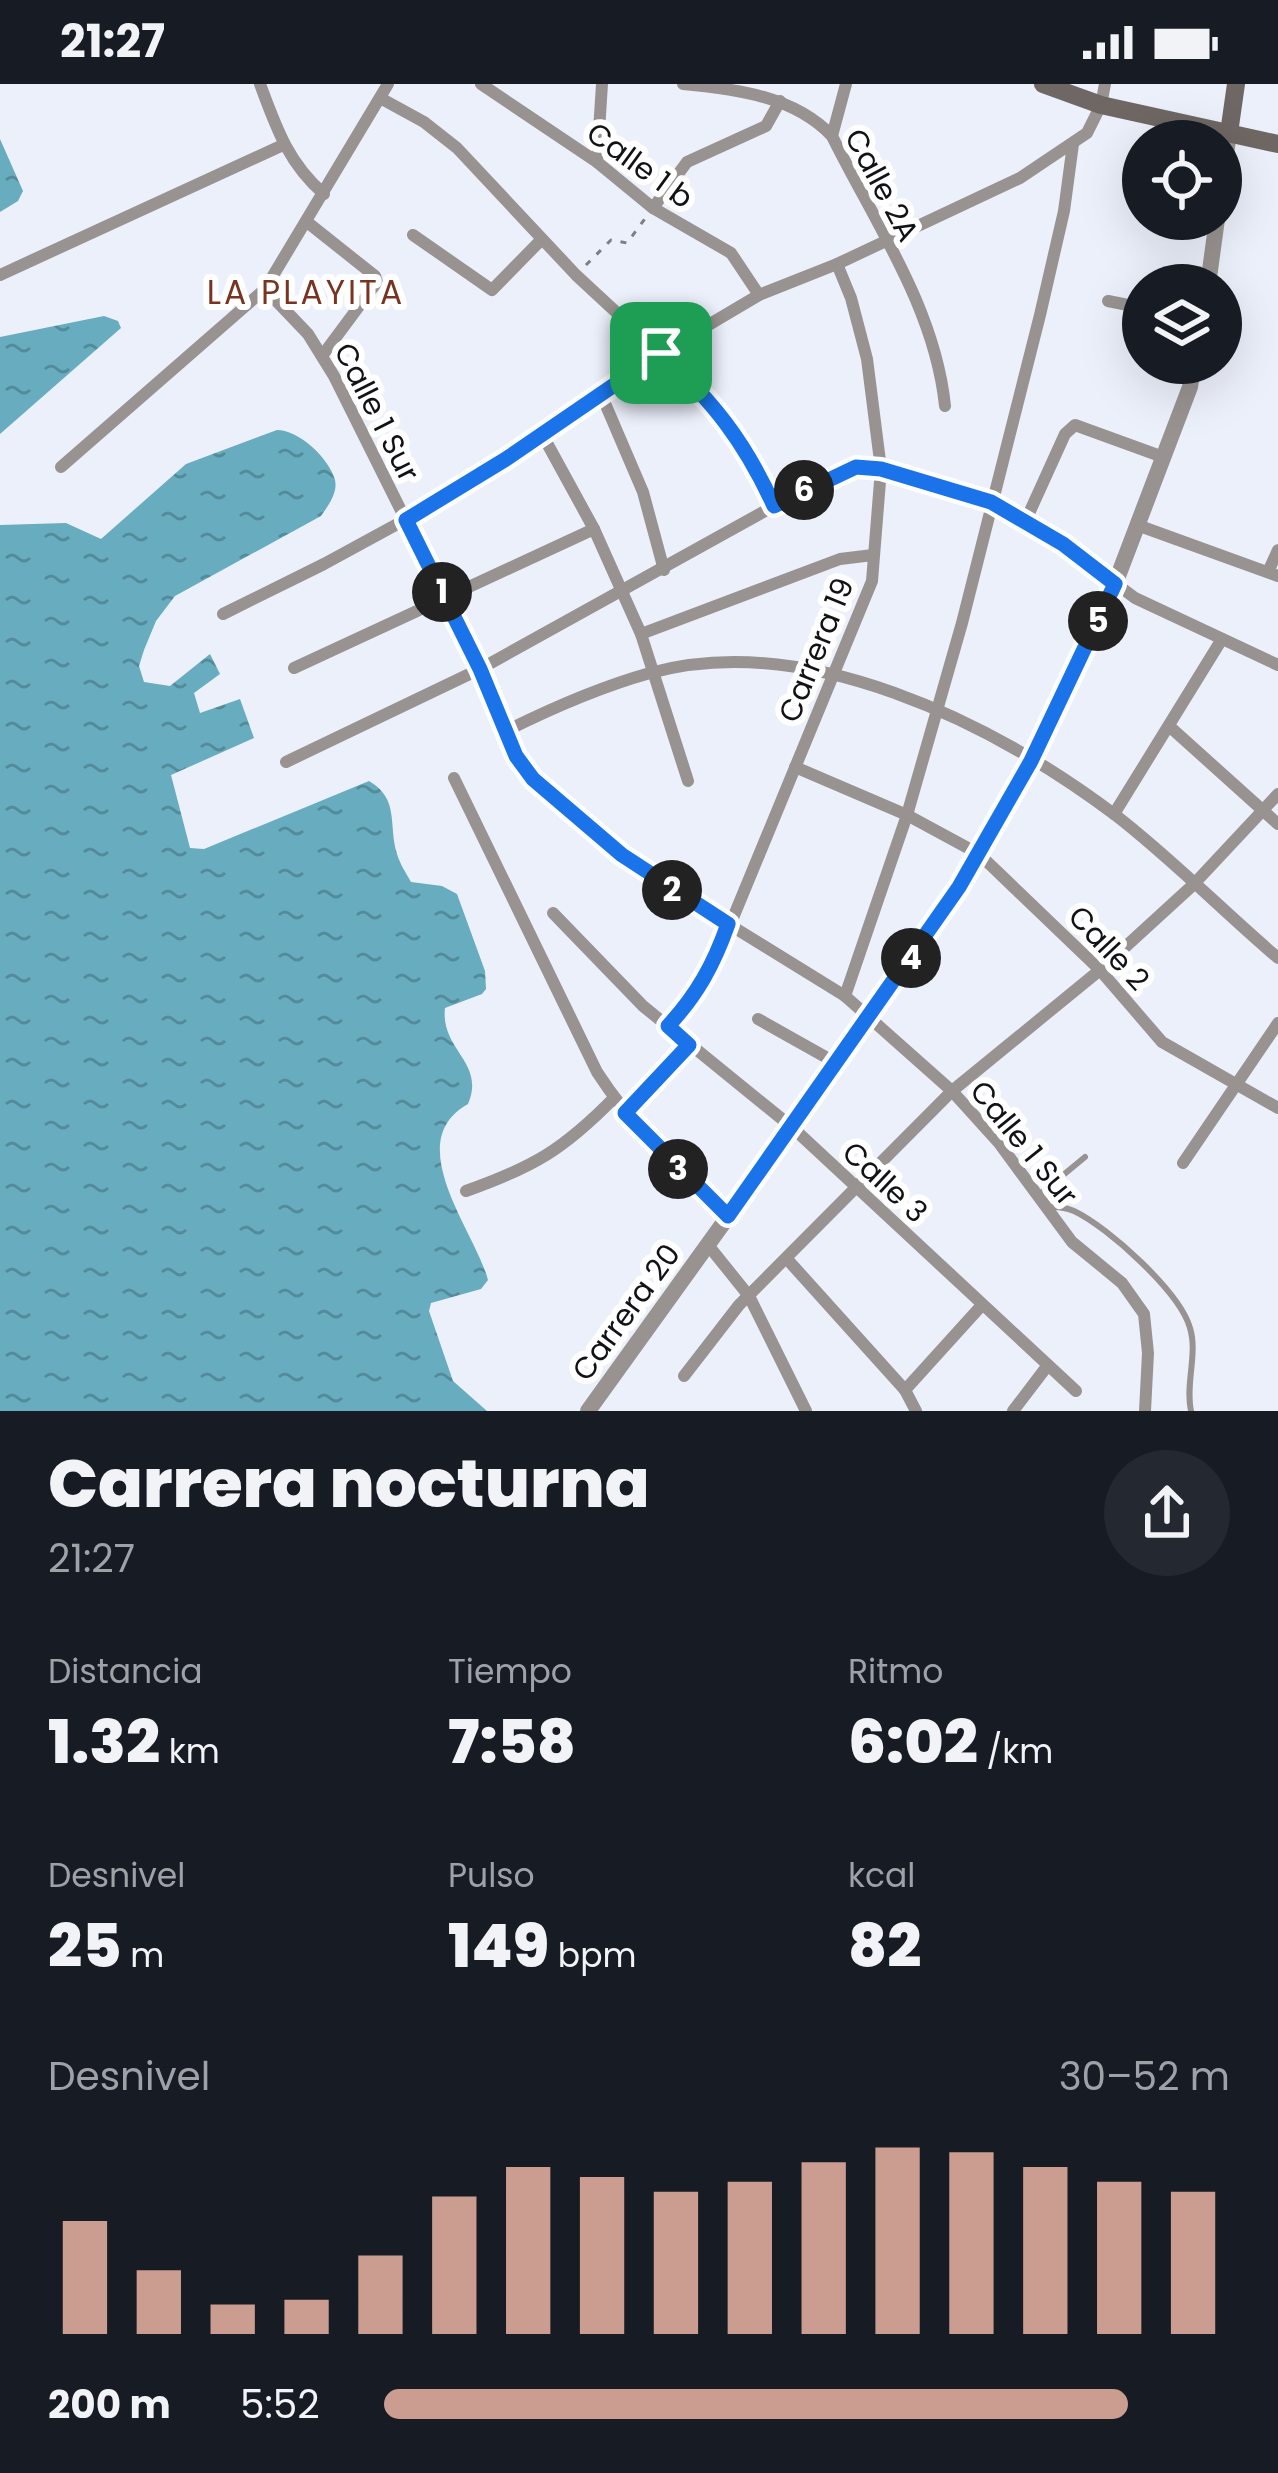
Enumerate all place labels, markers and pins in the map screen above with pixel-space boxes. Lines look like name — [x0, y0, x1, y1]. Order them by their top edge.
pin — [610, 302, 712, 404]
pin: 6 — [774, 460, 834, 520]
pin: 1 — [412, 562, 472, 622]
pin: 5 — [1068, 591, 1128, 651]
pin: 2 — [642, 860, 702, 920]
pin: 4 — [881, 928, 941, 988]
pin: 3 — [648, 1139, 708, 1199]

